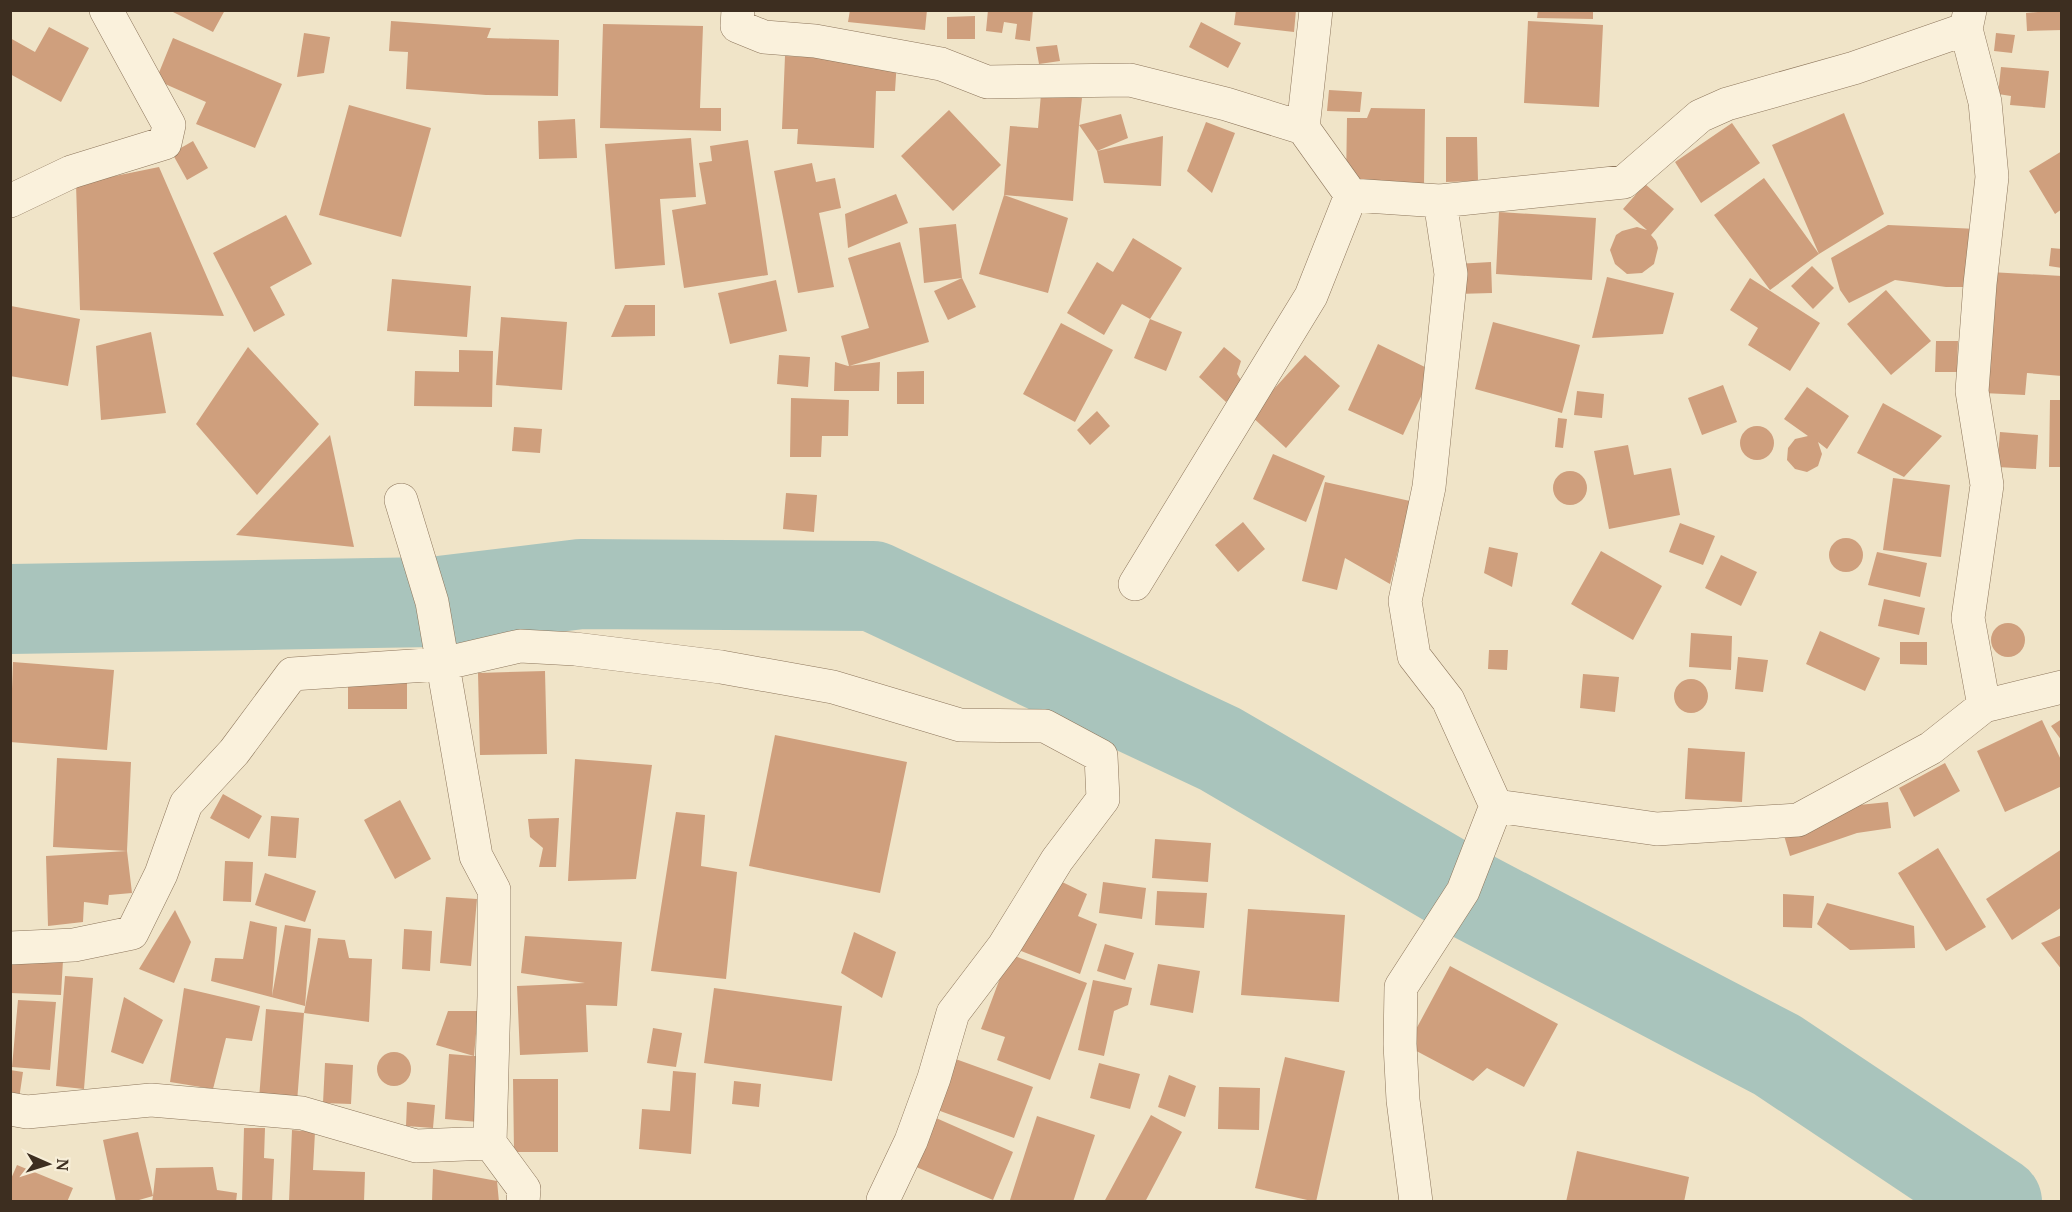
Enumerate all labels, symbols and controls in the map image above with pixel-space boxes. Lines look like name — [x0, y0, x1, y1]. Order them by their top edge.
north arrow — [18, 1134, 78, 1194]
text: N — [52, 1158, 74, 1171]

